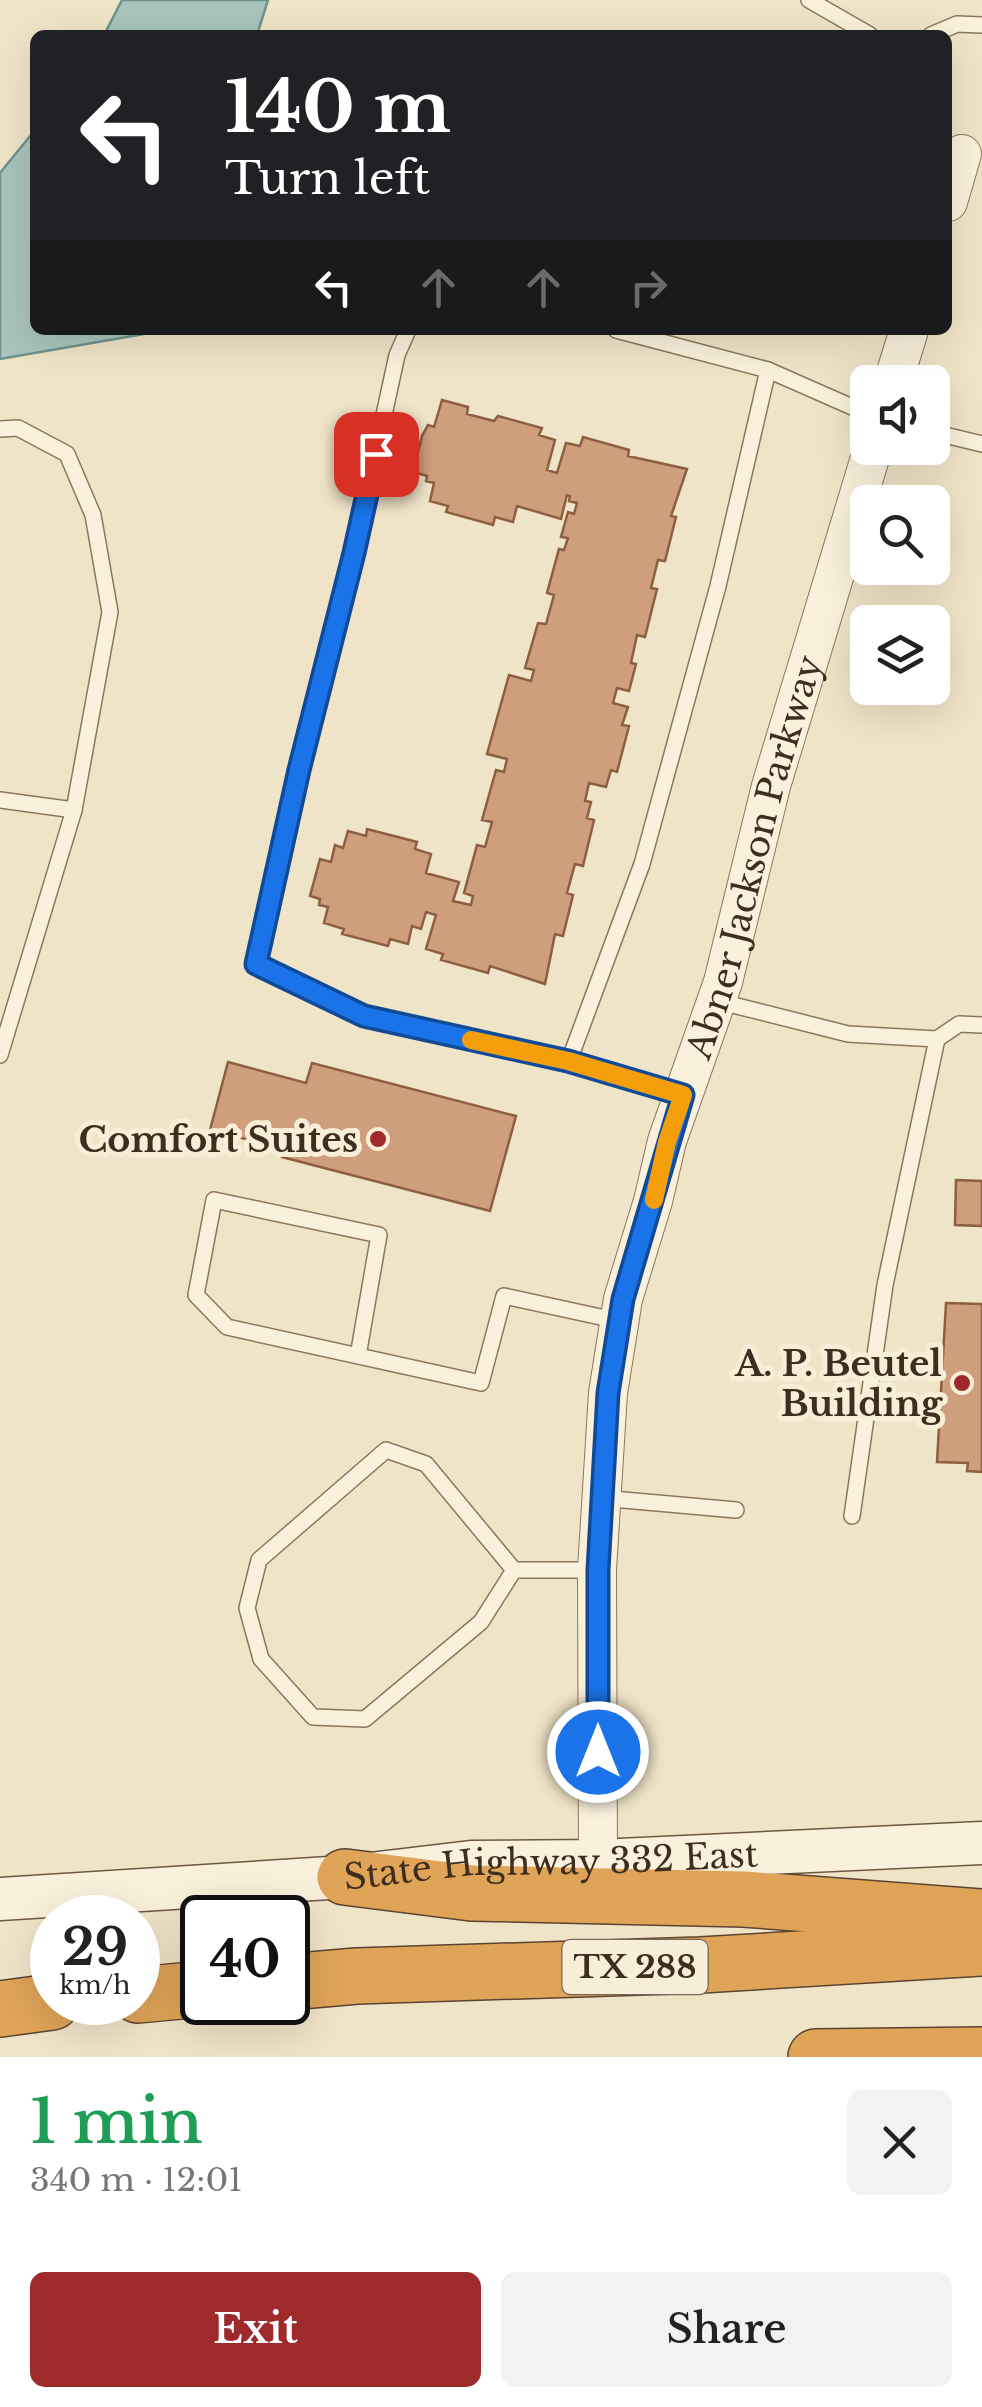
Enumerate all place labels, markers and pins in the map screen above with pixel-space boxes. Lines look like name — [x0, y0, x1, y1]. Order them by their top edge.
pin — [334, 412, 419, 497]
place label: Comfort Suites — [79, 1118, 358, 1161]
marker: Comfort Suites — [367, 1128, 389, 1150]
place label: A. P. Beutel Building — [734, 1342, 944, 1425]
marker: A. P. Beutel Building — [951, 1372, 973, 1394]

